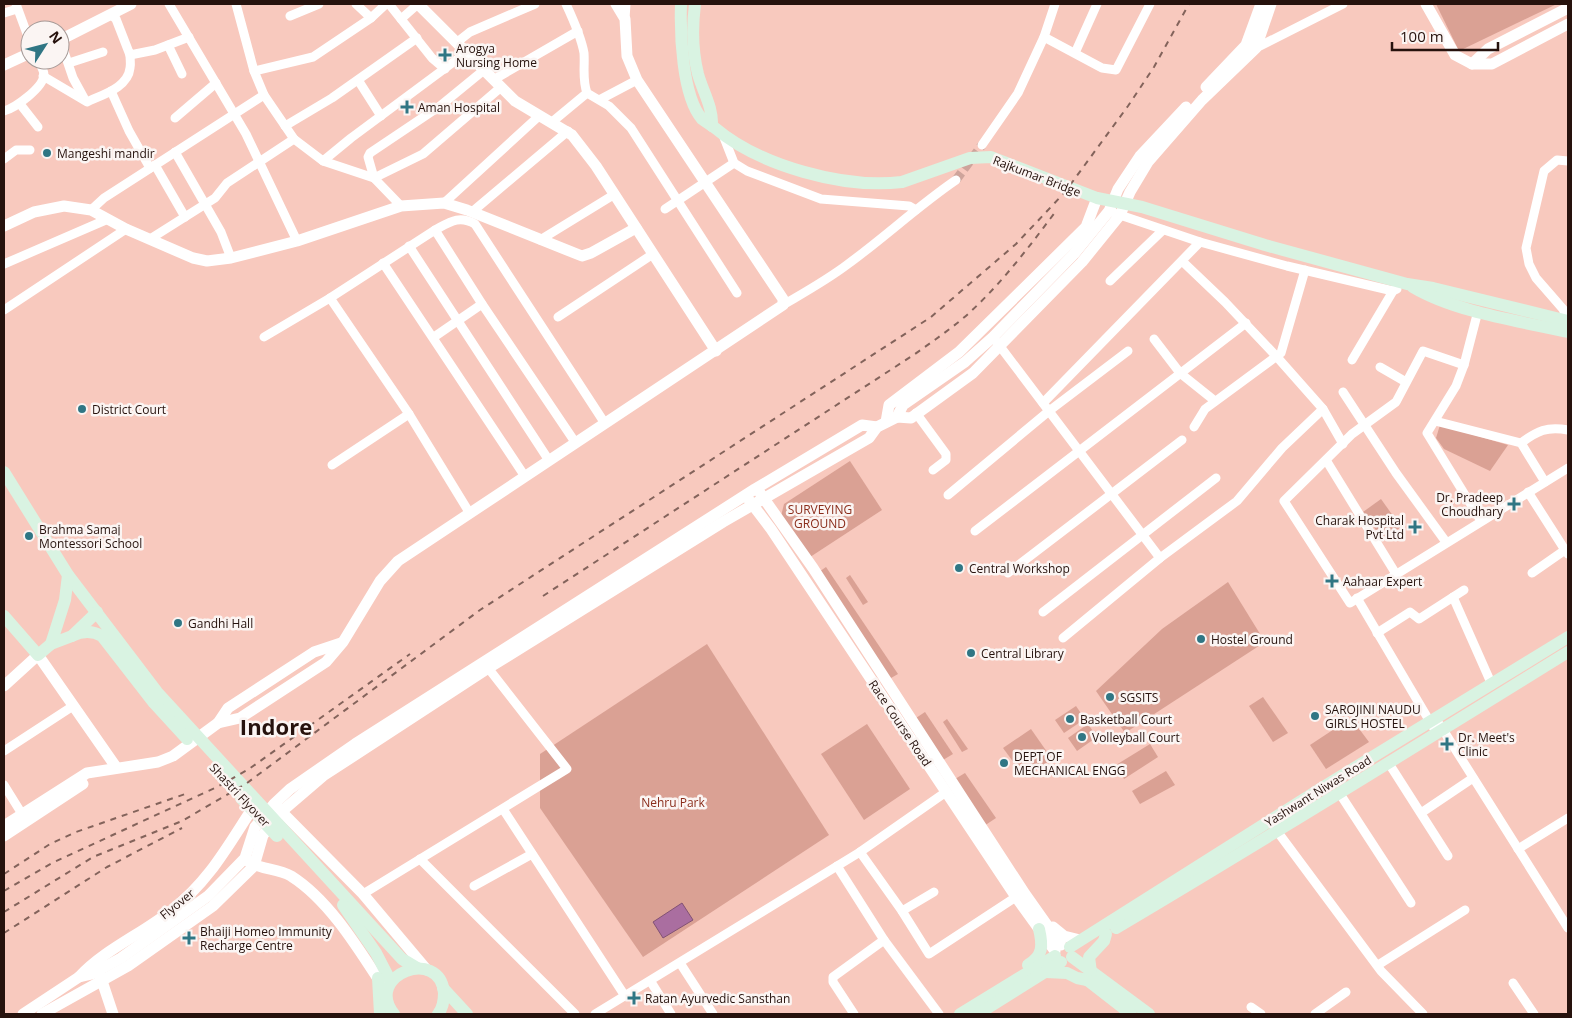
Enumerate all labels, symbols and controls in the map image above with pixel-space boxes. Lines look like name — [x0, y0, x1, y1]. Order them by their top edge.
north arrow — [20, 20, 70, 70]
scale bar — [1392, 20, 1498, 52]
text: 100 m — [1400, 26, 1444, 46]
text: N — [45, 27, 67, 47]
place label: Arogya Nursing Home — [456, 40, 537, 71]
marker: Arogya Nursing Home — [438, 48, 452, 62]
place label: Aman Hospital — [418, 99, 500, 116]
marker: Aman Hospital — [400, 100, 414, 114]
place label: Mangeshi mandir — [57, 145, 155, 162]
marker: Mangeshi mandir — [41, 147, 53, 159]
street label: Rajkumar Bridge — [991, 151, 1084, 201]
place label: District Court — [92, 401, 166, 418]
marker: District Court — [76, 403, 88, 415]
place label: Dr. Pradeep Choudhary — [1436, 489, 1504, 520]
marker: Dr. Pradeep Choudhary — [1507, 497, 1521, 511]
park label: SURVEYING GROUND — [788, 501, 852, 532]
place label: Charak Hospital Pvt Ltd — [1315, 512, 1404, 543]
marker: Charak Hospital Pvt Ltd — [1408, 520, 1422, 534]
place label: Brahma Samaj Montessori School — [39, 521, 142, 552]
marker: Brahma Samaj Montessori School — [23, 530, 35, 542]
place label: Central Workshop — [969, 560, 1070, 577]
marker: Central Workshop — [953, 562, 965, 574]
place label: Aahaar Expert — [1343, 573, 1422, 590]
marker: Aahaar Expert — [1325, 574, 1339, 588]
place label: Gandhi Hall — [188, 615, 253, 632]
marker: Gandhi Hall — [172, 617, 184, 629]
place label: Hostel Ground — [1211, 631, 1293, 648]
marker: Hostel Ground — [1195, 633, 1207, 645]
place label: Central Library — [981, 645, 1065, 662]
marker: Central Library — [965, 647, 977, 659]
street label: Race Course Road — [865, 676, 935, 770]
place label: SGSITS — [1120, 689, 1158, 706]
marker: SGSITS — [1104, 691, 1116, 703]
place label: SAROJINI NAUDU GIRLS HOSTEL — [1325, 701, 1421, 732]
marker: SAROJINI NAUDU GIRLS HOSTEL — [1309, 710, 1321, 722]
district label: Indore — [240, 711, 312, 741]
place label: Basketball Court — [1080, 711, 1172, 728]
marker: Basketball Court — [1064, 713, 1076, 725]
place label: Volleyball Court — [1092, 729, 1180, 746]
place label: Dr. Meet's Clinic — [1458, 729, 1515, 760]
marker: Volleyball Court — [1076, 731, 1088, 743]
marker: Dr. Meet's Clinic — [1440, 737, 1454, 751]
place label: DEPT OF MECHANICAL ENGG — [1014, 748, 1126, 779]
street label: Yashwant Niwas Road — [1261, 751, 1375, 831]
marker: DEPT OF MECHANICAL ENGG — [998, 757, 1010, 769]
street label: Shastri Flyover — [206, 759, 274, 831]
park label: Nehru Park — [641, 794, 706, 811]
street label: Flyover — [156, 885, 198, 923]
place label: Bhaiji Homeo Immunity Recharge Centre — [200, 923, 333, 954]
marker: Bhaiji Homeo Immunity Recharge Centre — [182, 931, 196, 945]
place label: Ratan Ayurvedic Sansthan — [645, 990, 790, 1007]
marker: Ratan Ayurvedic Sansthan — [627, 991, 641, 1005]

